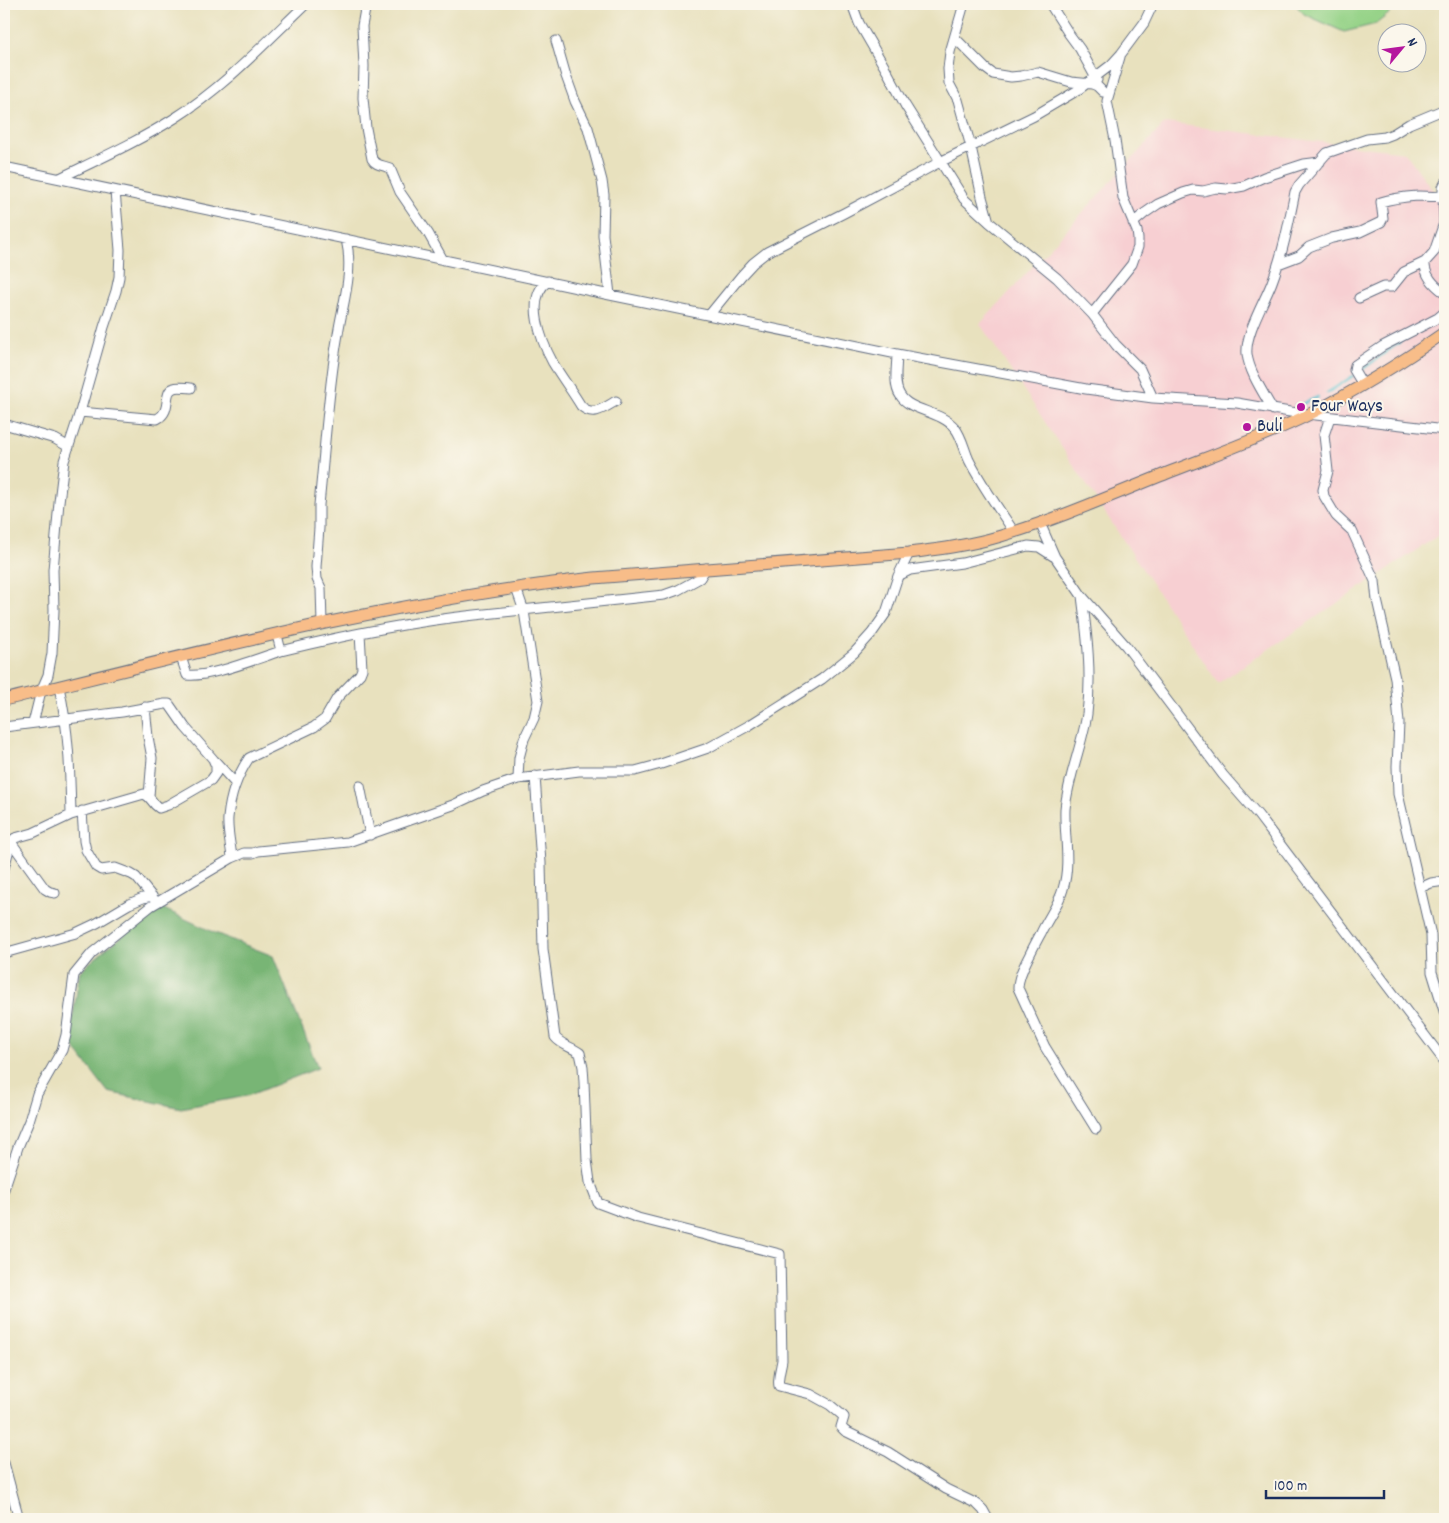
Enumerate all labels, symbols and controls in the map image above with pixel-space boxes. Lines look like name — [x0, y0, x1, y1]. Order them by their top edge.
north arrow — [1376, 22, 1426, 72]
text: N — [1401, 35, 1422, 51]
place label: Four Ways — [1311, 394, 1383, 421]
marker: Four Ways — [1295, 401, 1307, 413]
place label: Buli — [1257, 414, 1283, 441]
marker: Buli — [1241, 421, 1253, 433]
scale bar — [1266, 1468, 1384, 1500]
text: 100 m — [1274, 1476, 1307, 1498]

